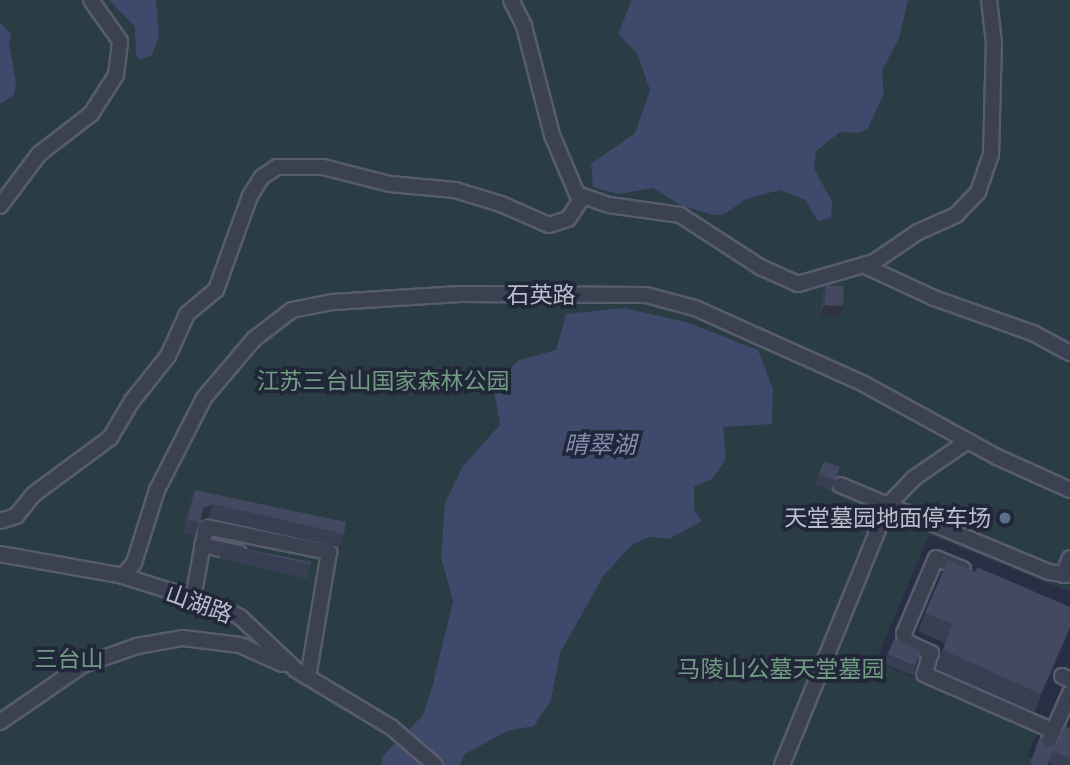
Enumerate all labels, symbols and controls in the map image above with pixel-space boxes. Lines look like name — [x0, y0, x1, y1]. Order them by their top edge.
street label: 石英路 — [507, 281, 575, 309]
park label: 江苏三台山国家森林公园 — [257, 367, 509, 395]
water label: 晴翠湖 — [564, 431, 636, 459]
place label: 天堂墓园地面停车场 — [784, 504, 991, 532]
marker: 天堂墓园地面停车场 — [997, 510, 1013, 526]
street label: 山湖路 — [162, 579, 236, 629]
park label: 三台山 — [35, 645, 103, 673]
park label: 马陵山公墓天堂墓园 — [678, 655, 884, 683]

